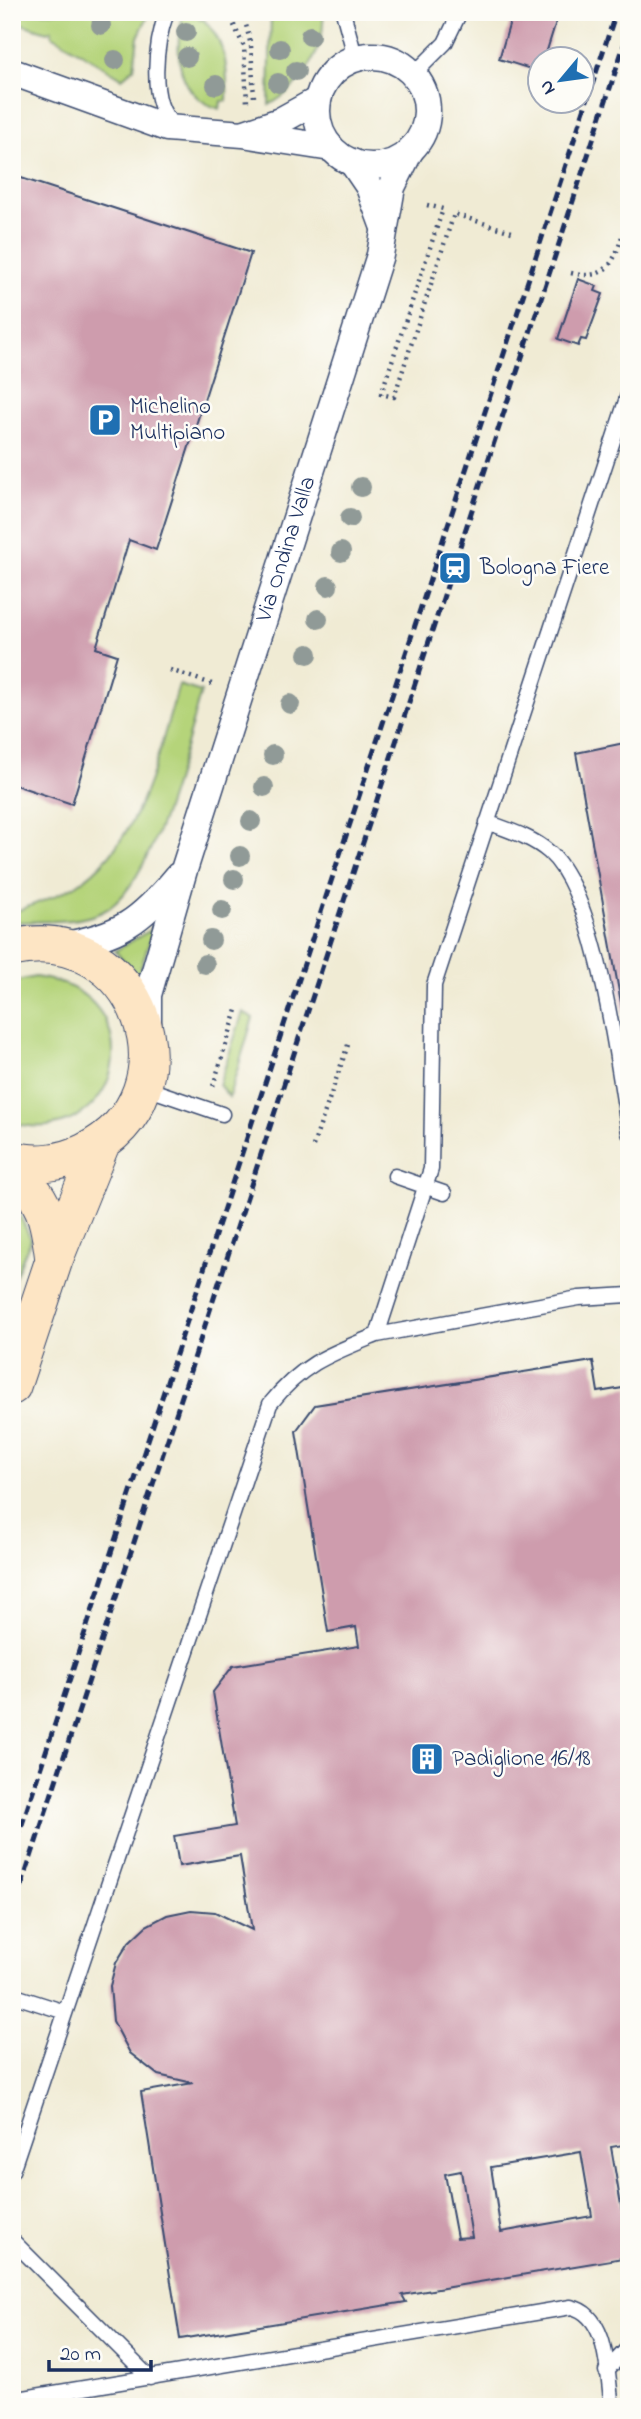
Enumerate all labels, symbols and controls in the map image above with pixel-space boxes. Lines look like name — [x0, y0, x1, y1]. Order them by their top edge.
north arrow — [526, 46, 596, 116]
text: N — [533, 75, 563, 99]
place label: Michelino Multipiano — [130, 391, 225, 450]
parking icon: Michelino Multipiano — [86, 401, 124, 439]
street label: Via Ondina Valla — [247, 472, 325, 627]
station icon: Bologna Fiere — [436, 549, 474, 587]
place label: Bologna Fiere — [479, 552, 610, 586]
building icon: Padiglione 16/18 — [408, 1740, 446, 1778]
place label: Padiglione 16/18 — [452, 1743, 591, 1777]
scale bar — [49, 2328, 150, 2372]
text: 20 m — [60, 2340, 101, 2370]

